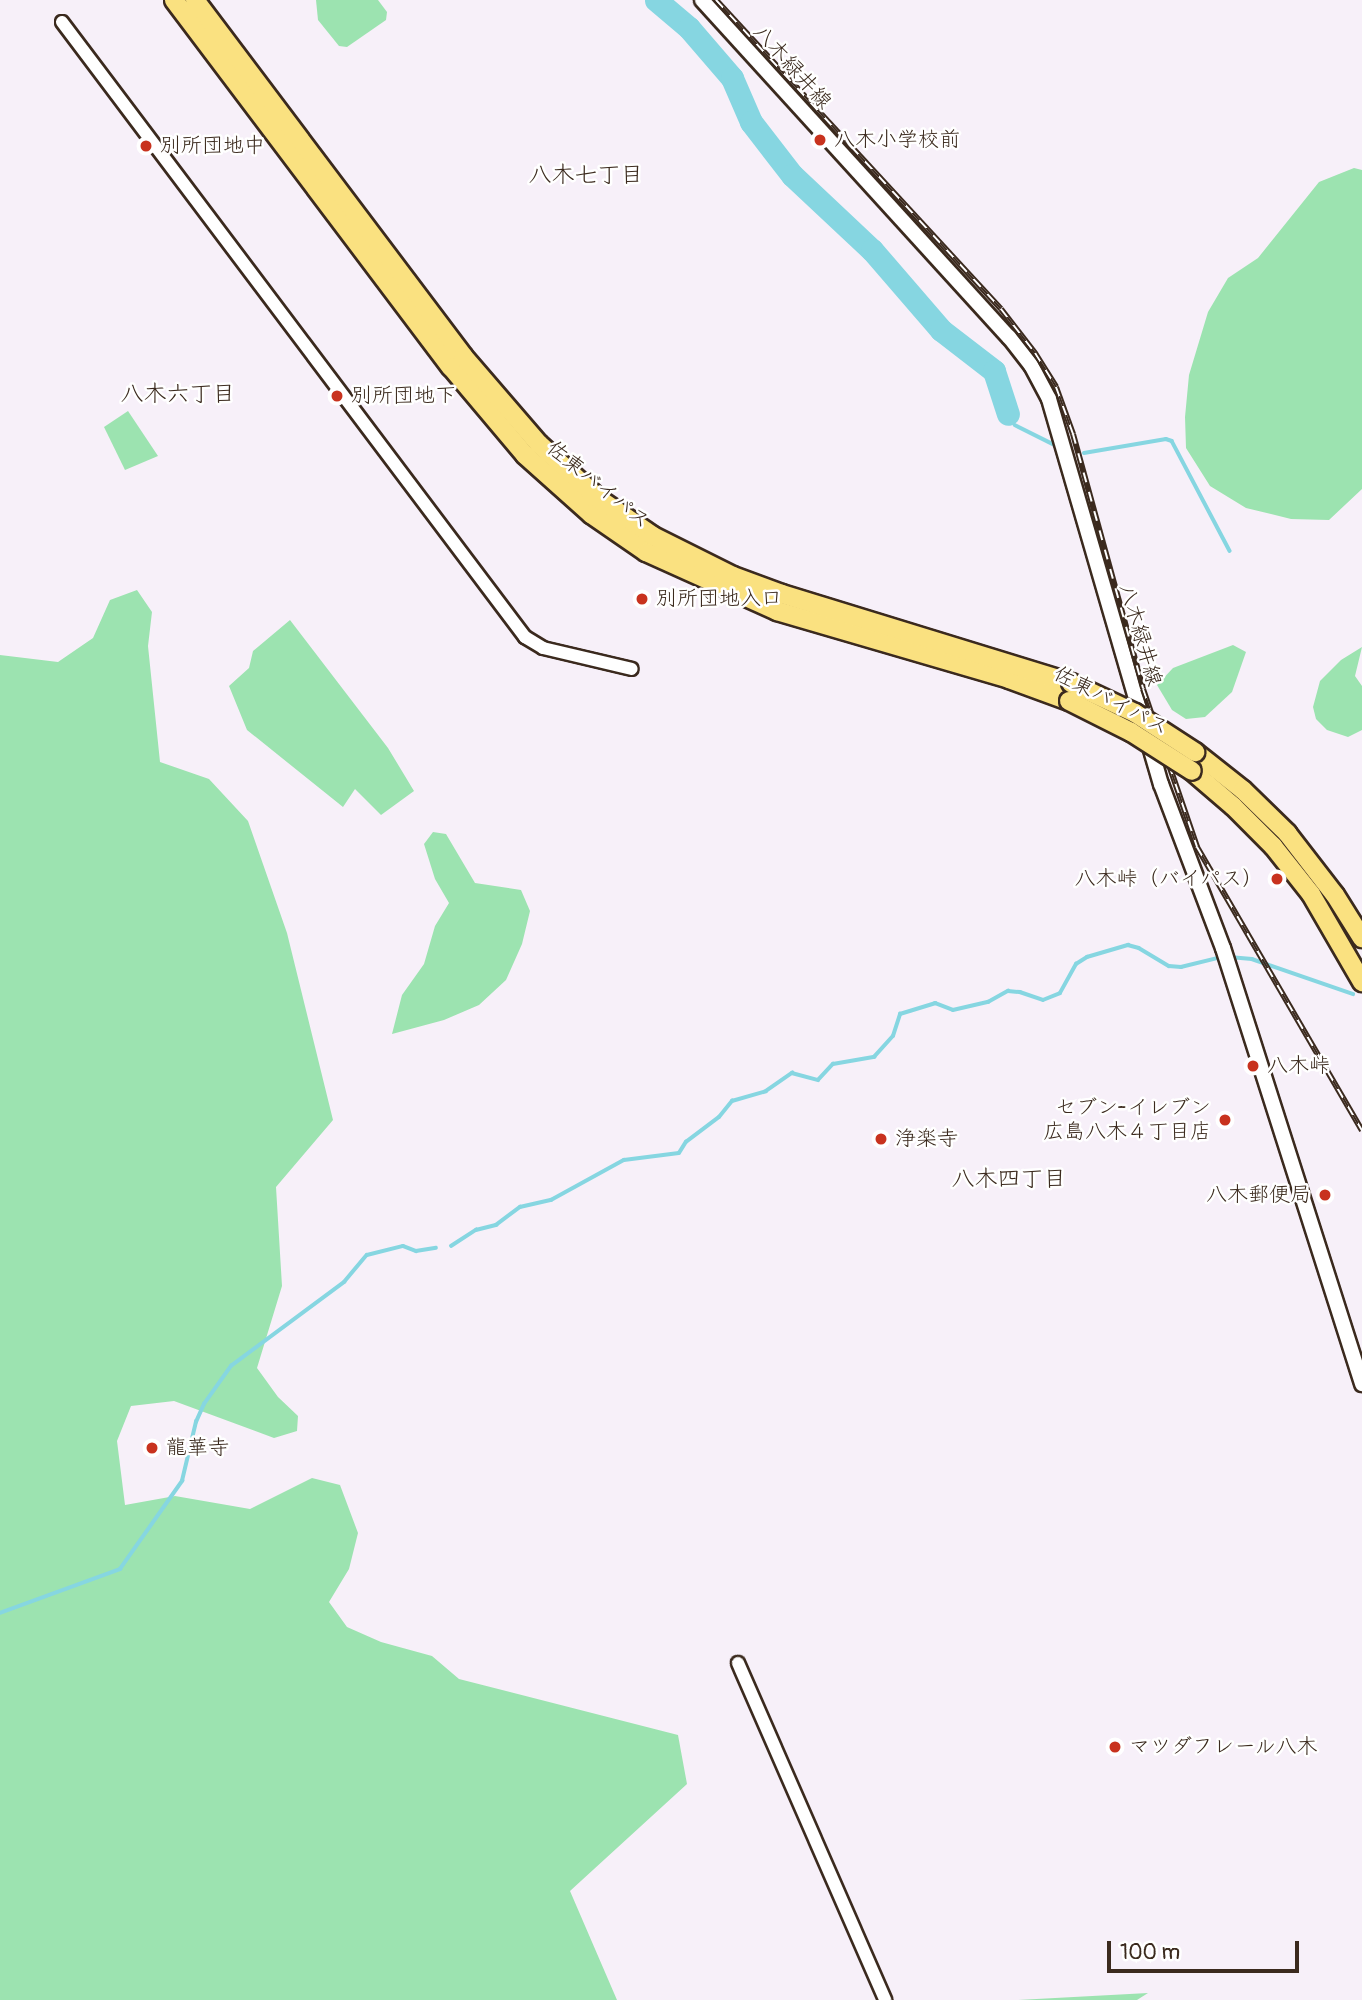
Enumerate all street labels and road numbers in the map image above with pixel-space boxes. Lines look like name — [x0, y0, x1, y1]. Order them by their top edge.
street label: 八木緑井線 — [748, 20, 836, 114]
street label: 佐東バイパス — [541, 436, 655, 534]
street label: 八木緑井線 — [1113, 581, 1167, 689]
street label: 佐東バイパス — [1049, 661, 1173, 741]

